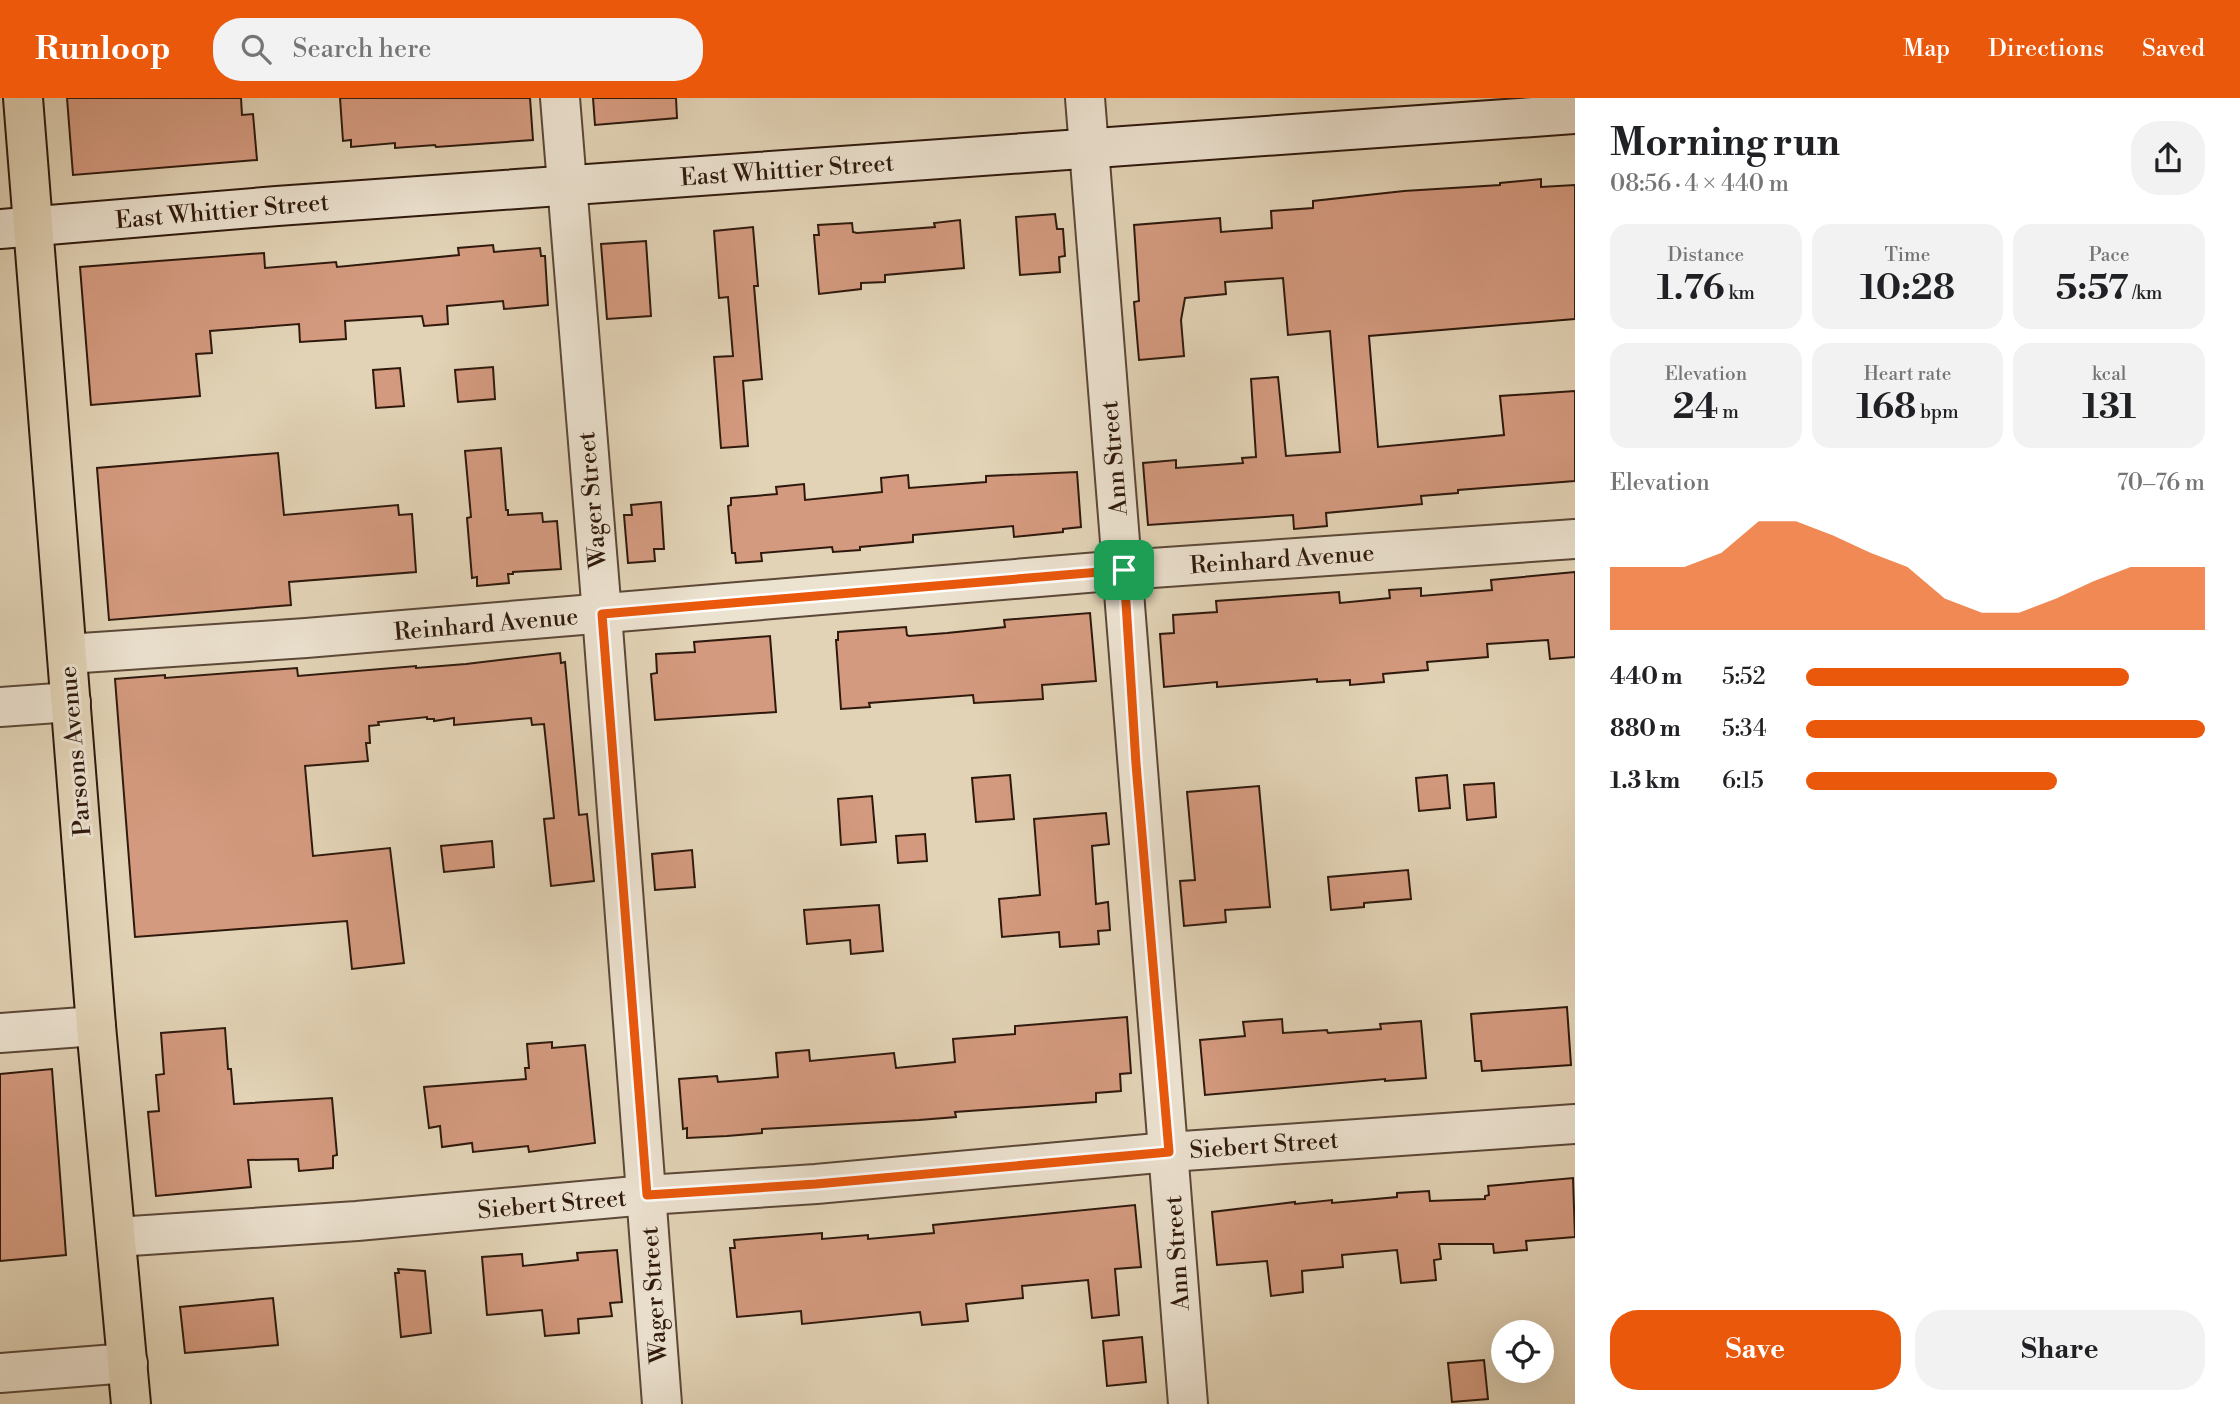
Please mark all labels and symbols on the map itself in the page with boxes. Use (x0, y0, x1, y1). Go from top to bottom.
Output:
street label: East Whittier Street (679, 149, 895, 193)
street label: East Whittier Street (114, 188, 331, 236)
street label: Ann Street (1095, 399, 1135, 518)
street label: Wager Street (572, 430, 614, 571)
street label: Reinhard Avenue (1189, 539, 1375, 581)
pin (1094, 540, 1154, 600)
street label: Reinhard Avenue (393, 602, 580, 648)
street label: Parsons Avenue (54, 665, 98, 837)
street label: Siebert Street (1189, 1126, 1340, 1166)
street label: Siebert Street (476, 1184, 628, 1226)
street label: Ann Street (1159, 1194, 1197, 1312)
street label: Wager Street (635, 1225, 675, 1365)

